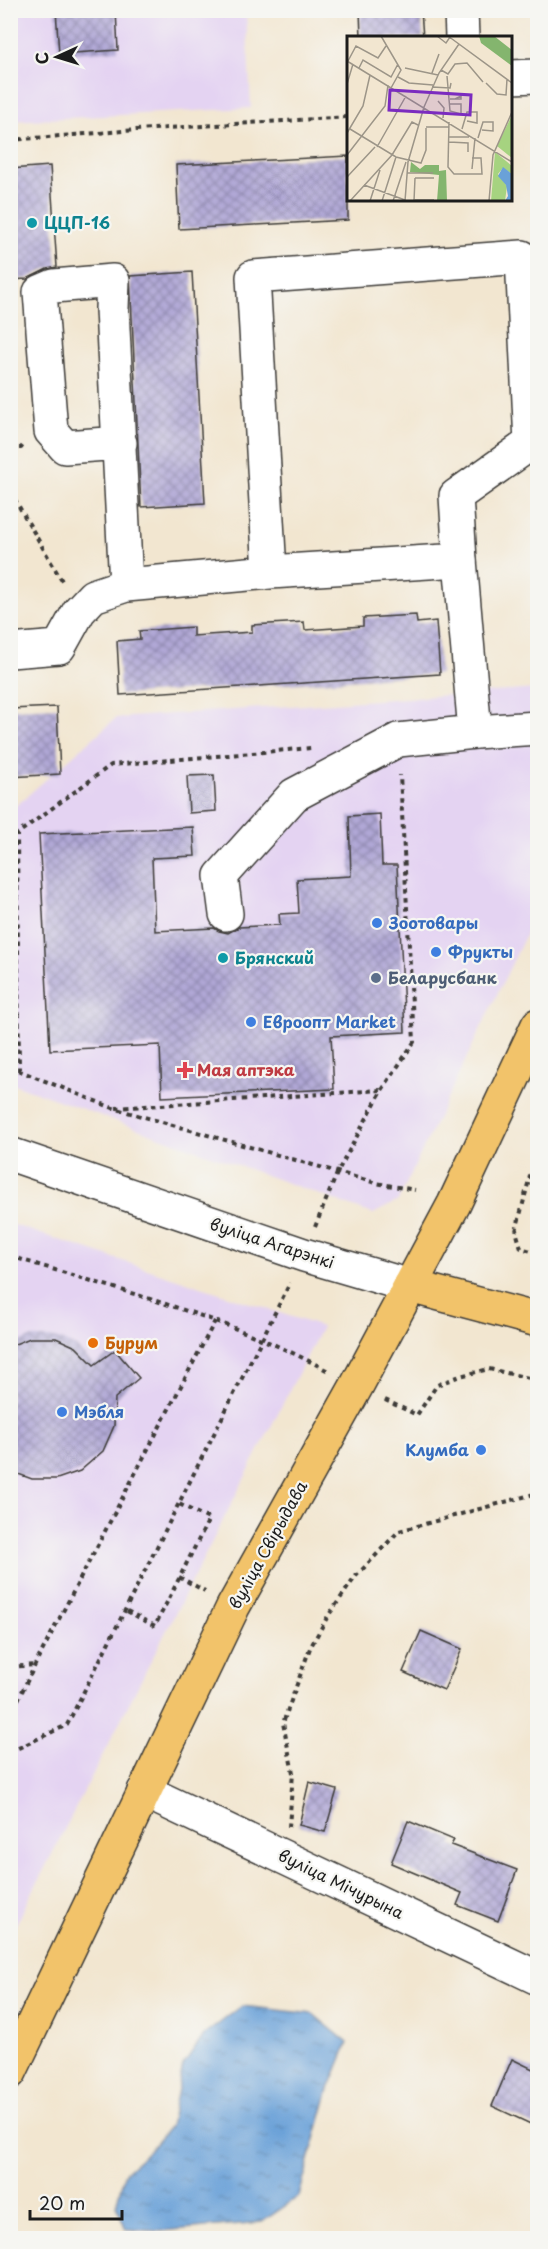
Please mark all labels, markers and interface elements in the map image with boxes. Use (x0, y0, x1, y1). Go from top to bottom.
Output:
north arrow (27, 27, 87, 87)
inset map (347, 36, 512, 201)
text: С (29, 51, 53, 65)
place label: ЦЦП-16 (44, 210, 110, 234)
marker: ЦЦП-16 (25, 216, 39, 230)
place label: Зоотовары (388, 910, 478, 934)
marker: Зоотовары (370, 916, 384, 930)
place label: Фрукты (448, 939, 513, 963)
place label: Брянский (235, 945, 314, 969)
marker: Фрукты (429, 945, 443, 959)
marker: Брянский (216, 951, 230, 965)
place label: Беларусбанк (388, 965, 498, 989)
marker: Беларусбанк (369, 971, 383, 985)
place label: Евроопт Market (263, 1009, 396, 1033)
marker: Евроопт Market (244, 1015, 258, 1029)
place label: Мая аптэка (197, 1057, 295, 1081)
marker: Мая аптэка (178, 1063, 192, 1077)
street label: вуліца Агарэнкі (207, 1211, 338, 1273)
place label: Бурум (105, 1330, 158, 1354)
marker: Бурум (86, 1336, 100, 1350)
place label: Мэбля (74, 1399, 124, 1423)
marker: Мэбля (55, 1405, 69, 1419)
place label: Клумба (405, 1437, 469, 1461)
marker: Клумба (474, 1443, 488, 1457)
street label: вуліца Свірыдава (222, 1476, 312, 1613)
street label: вуліца Мічурына (275, 1842, 408, 1924)
scale bar (30, 2183, 122, 2221)
text: 20 m (39, 2189, 85, 2216)

